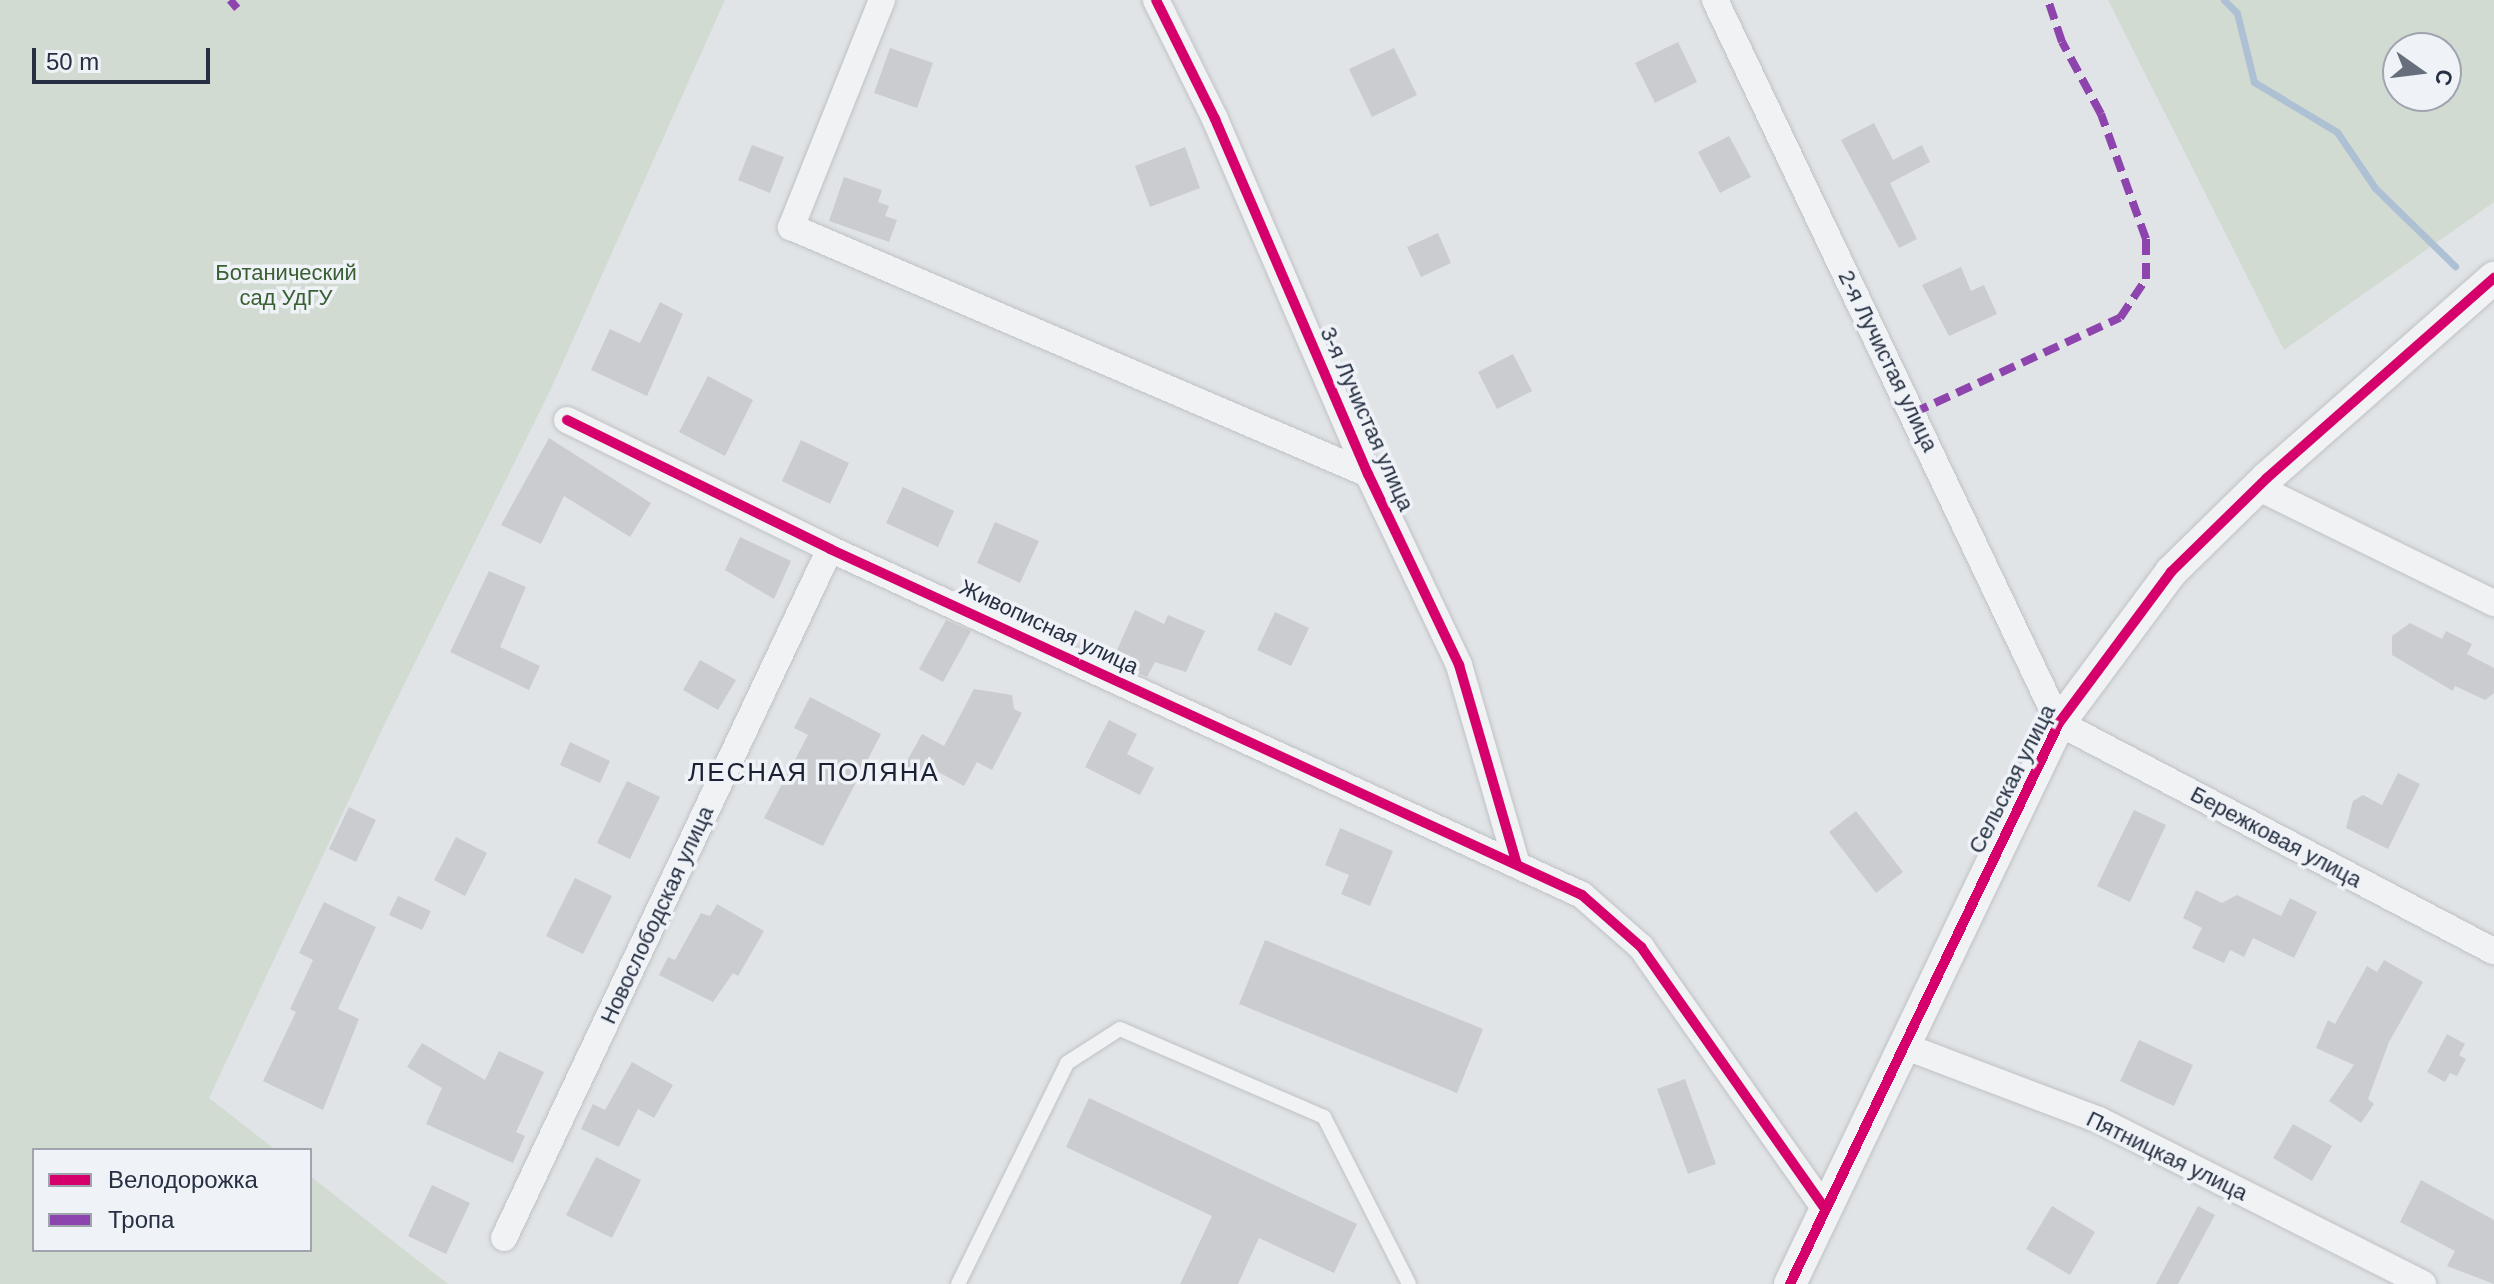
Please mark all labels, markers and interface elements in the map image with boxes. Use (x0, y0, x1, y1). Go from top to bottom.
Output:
scale bar (36, 32, 214, 82)
north arrow (2382, 32, 2462, 112)
text: 50 m (46, 48, 99, 75)
text: С (2430, 67, 2458, 88)
park label: Ботанический сад УдГУ (215, 259, 357, 310)
street label: 2-я Лучистая улица (1833, 266, 1943, 456)
street label: 3-я Лучистая улица (1315, 323, 1419, 515)
street label: Живописная улица (955, 574, 1143, 680)
street label: Сельская улица (1963, 700, 2061, 858)
district label: ЛЕСНАЯ ПОЛЯНА (688, 757, 940, 789)
street label: Бережковая улица (2186, 781, 2366, 893)
street label: Новослободская улица (595, 802, 719, 1028)
street label: Пятницкая улица (2082, 1106, 2252, 1206)
legend (32, 1148, 312, 1252)
text: Велодорожка (108, 1166, 258, 1193)
text: Тропа (108, 1206, 174, 1233)

